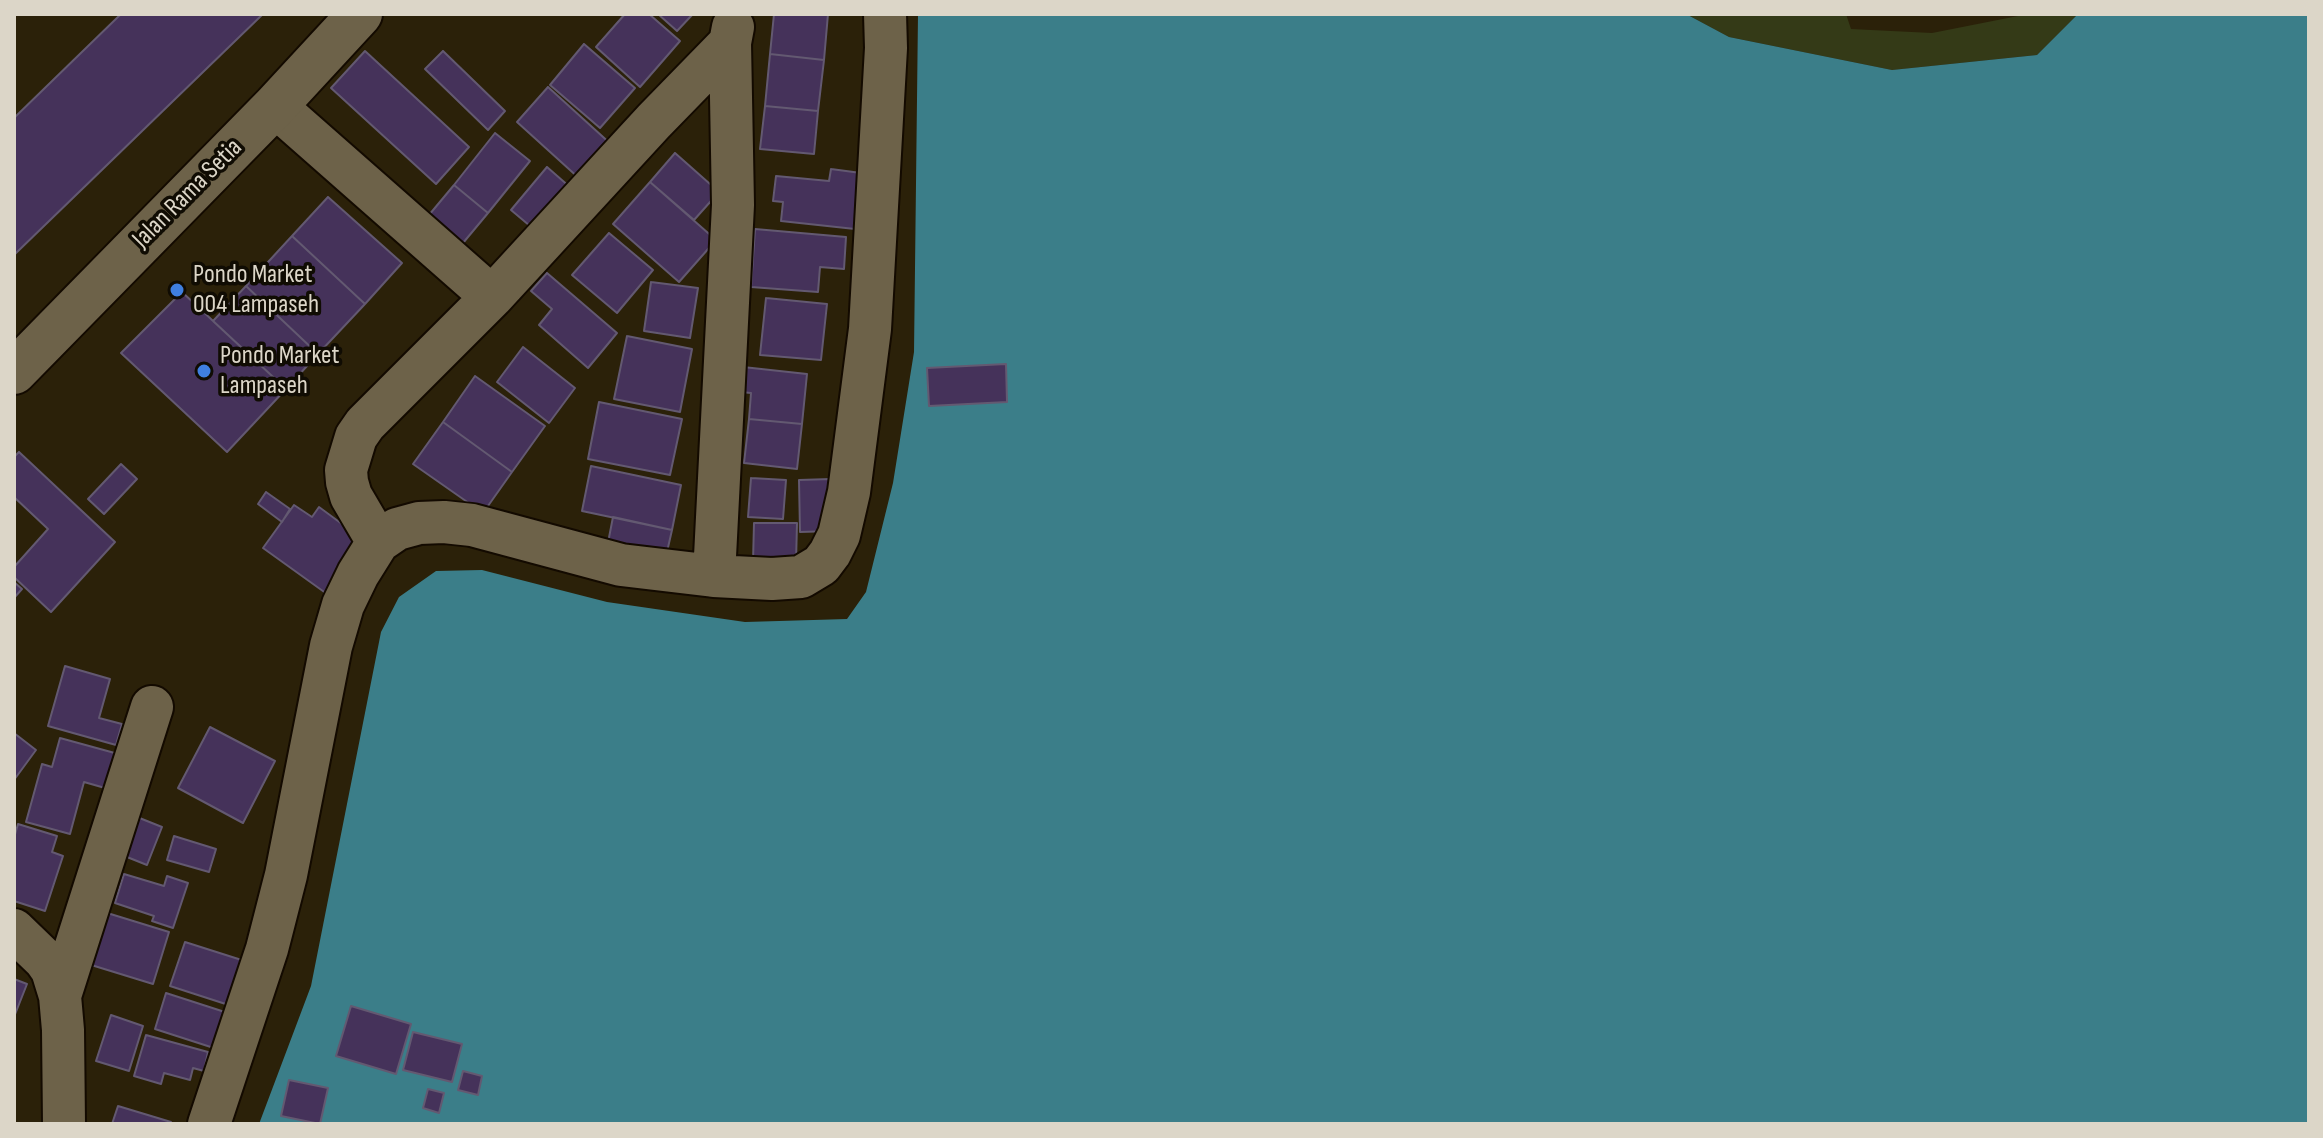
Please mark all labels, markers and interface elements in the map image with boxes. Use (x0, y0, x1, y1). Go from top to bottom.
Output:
street label: Jalan Rama Setia (127, 133, 249, 255)
place label: Pondo Market 004 Lampaseh (193, 259, 319, 320)
marker: Pondo Market 004 Lampaseh (168, 281, 186, 299)
place label: Pondo Market Lampaseh (220, 340, 339, 402)
marker: Pondo Market Lampaseh (195, 362, 213, 380)

